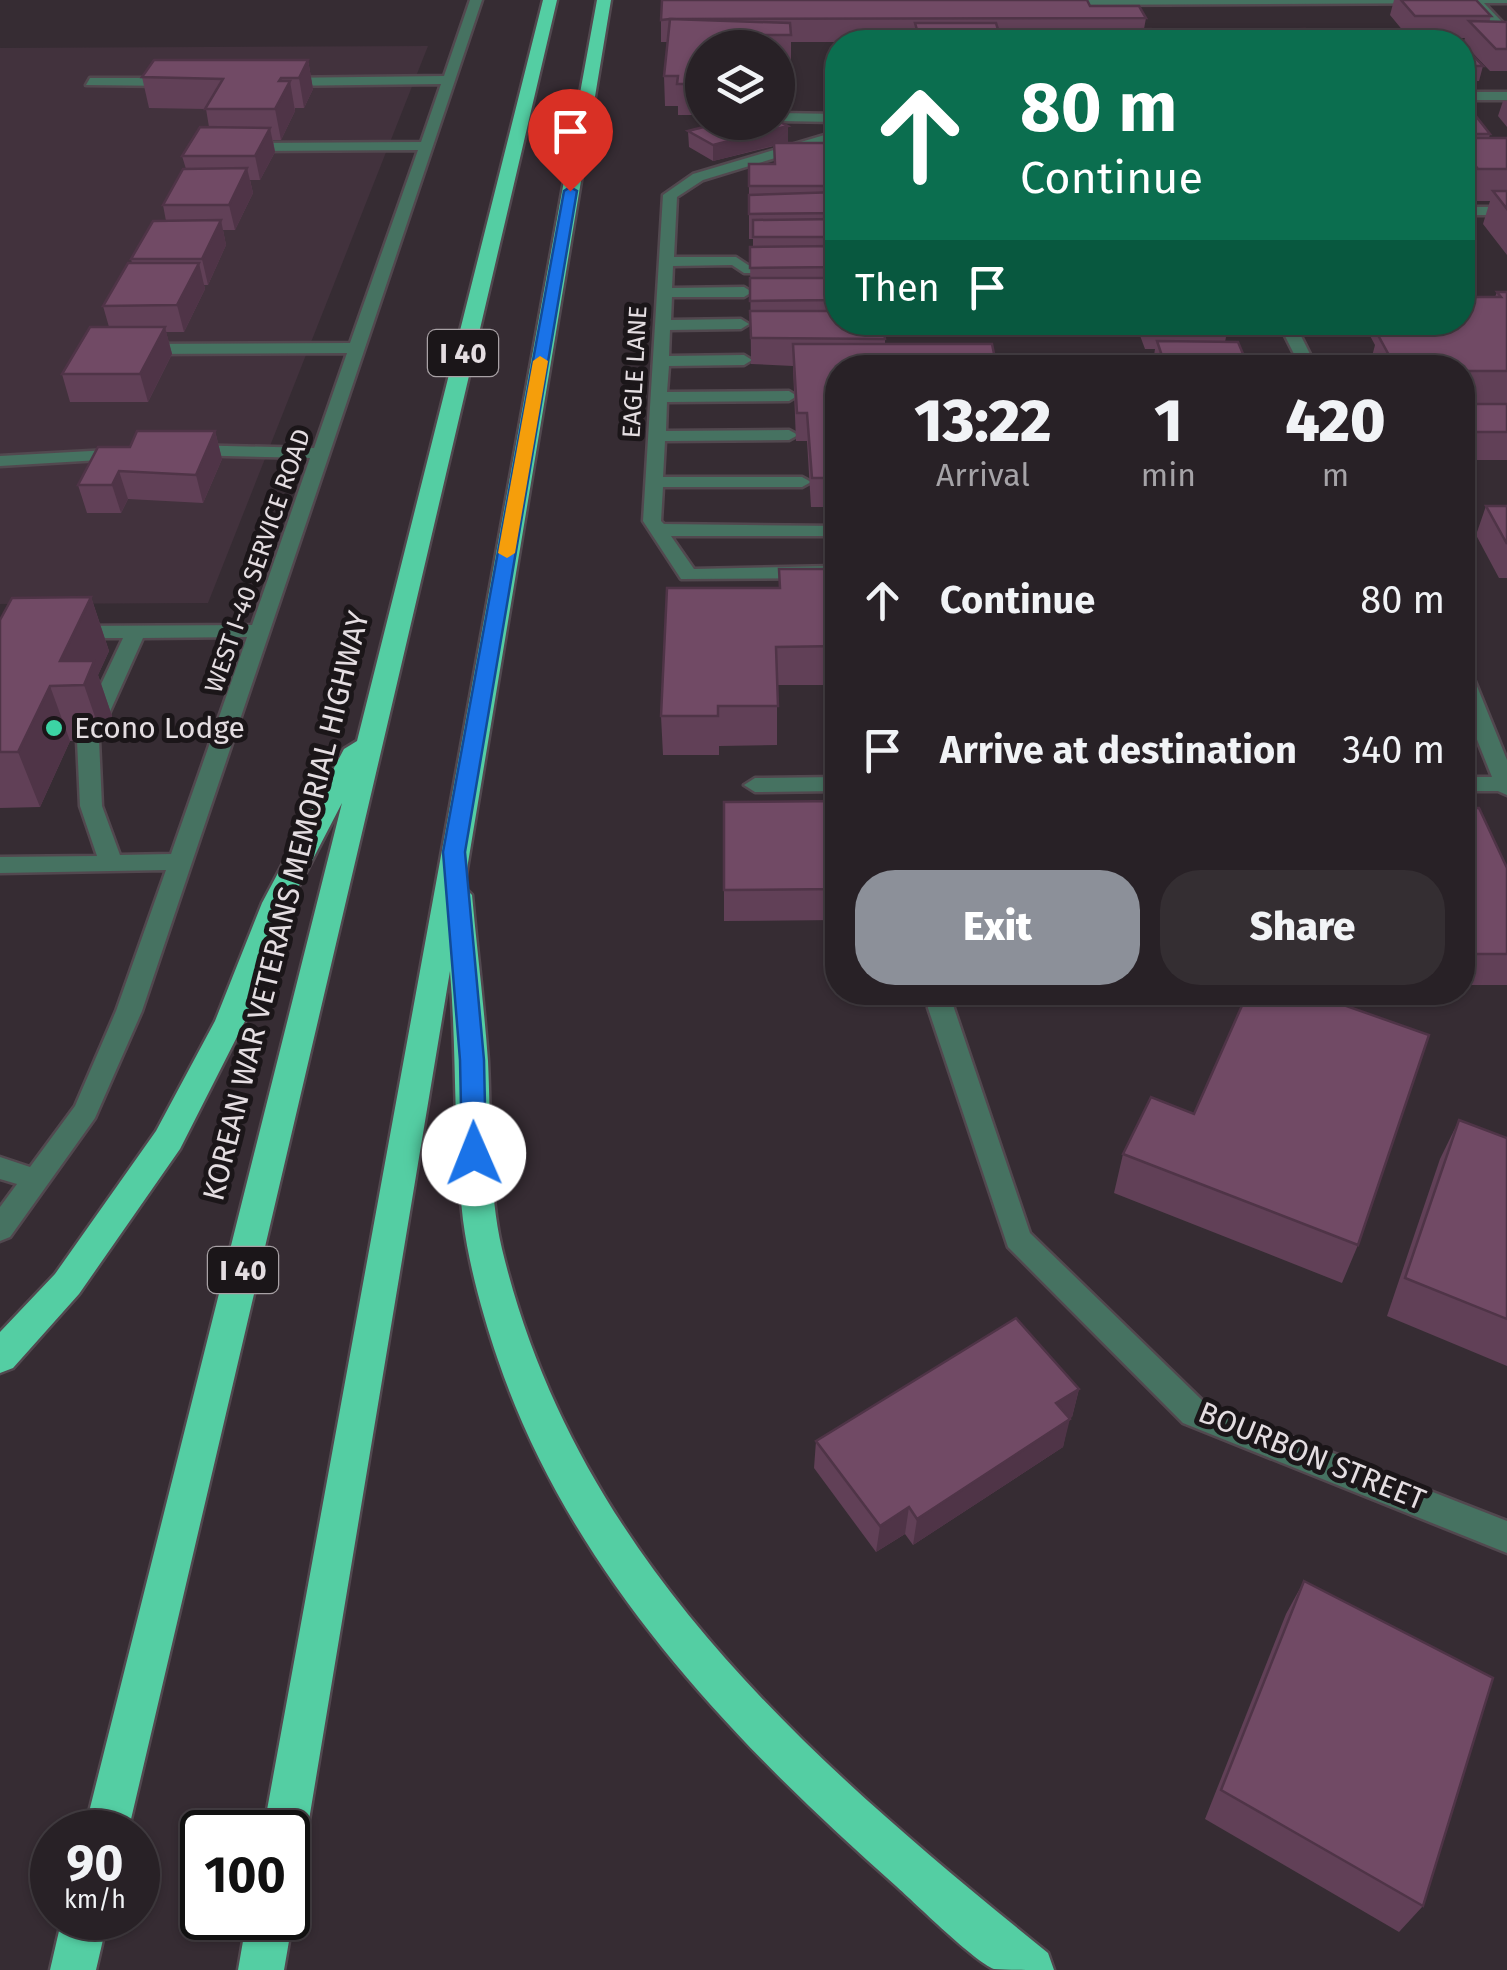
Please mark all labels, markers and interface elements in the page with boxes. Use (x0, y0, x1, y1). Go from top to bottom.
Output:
map controls (685, 30, 795, 140)
button: layers (685, 30, 795, 140)
text: 80 m (1020, 66, 1177, 150)
icon: ahead (855, 70, 985, 200)
pin (528, 89, 613, 192)
icon: arrive (543, 104, 598, 159)
text: Continue (1020, 151, 1203, 205)
icon: arrive (960, 260, 1015, 315)
text: Then (855, 265, 940, 311)
street label: EAGLE LANE (617, 305, 653, 439)
road number: I 40 (428, 330, 498, 376)
text: 13:22 (914, 385, 1051, 457)
text: 1 (1154, 385, 1183, 457)
text: 420 (1285, 385, 1386, 457)
street label: WEST I-40 SERVICE ROAD (199, 425, 317, 697)
text: Arrival (936, 456, 1030, 494)
text: min (1141, 456, 1196, 494)
text: m (1322, 456, 1349, 494)
icon: ahead (855, 573, 910, 628)
text: Continue (940, 577, 1095, 623)
text: 80 m (1360, 577, 1445, 623)
street label: KOREAN WAR VETERANS MEMORIAL HIGHWAY (195, 607, 377, 1204)
place label: Econo Lodge (74, 710, 245, 746)
marker: Econo Lodge (43, 717, 65, 739)
icon: arrive (855, 723, 910, 778)
text: Arrive at destination (940, 727, 1297, 773)
text: 340 m (1342, 727, 1445, 773)
button: Exit (855, 870, 1140, 985)
button: Share (1160, 870, 1445, 985)
position arrow (422, 1102, 526, 1206)
road number: I 40 (208, 1247, 278, 1293)
street label: BOURBON STREET (1193, 1394, 1431, 1518)
speed limit sign: 100 (180, 1810, 310, 1940)
text: 90 (66, 1833, 124, 1893)
text: km/h (64, 1885, 126, 1915)

